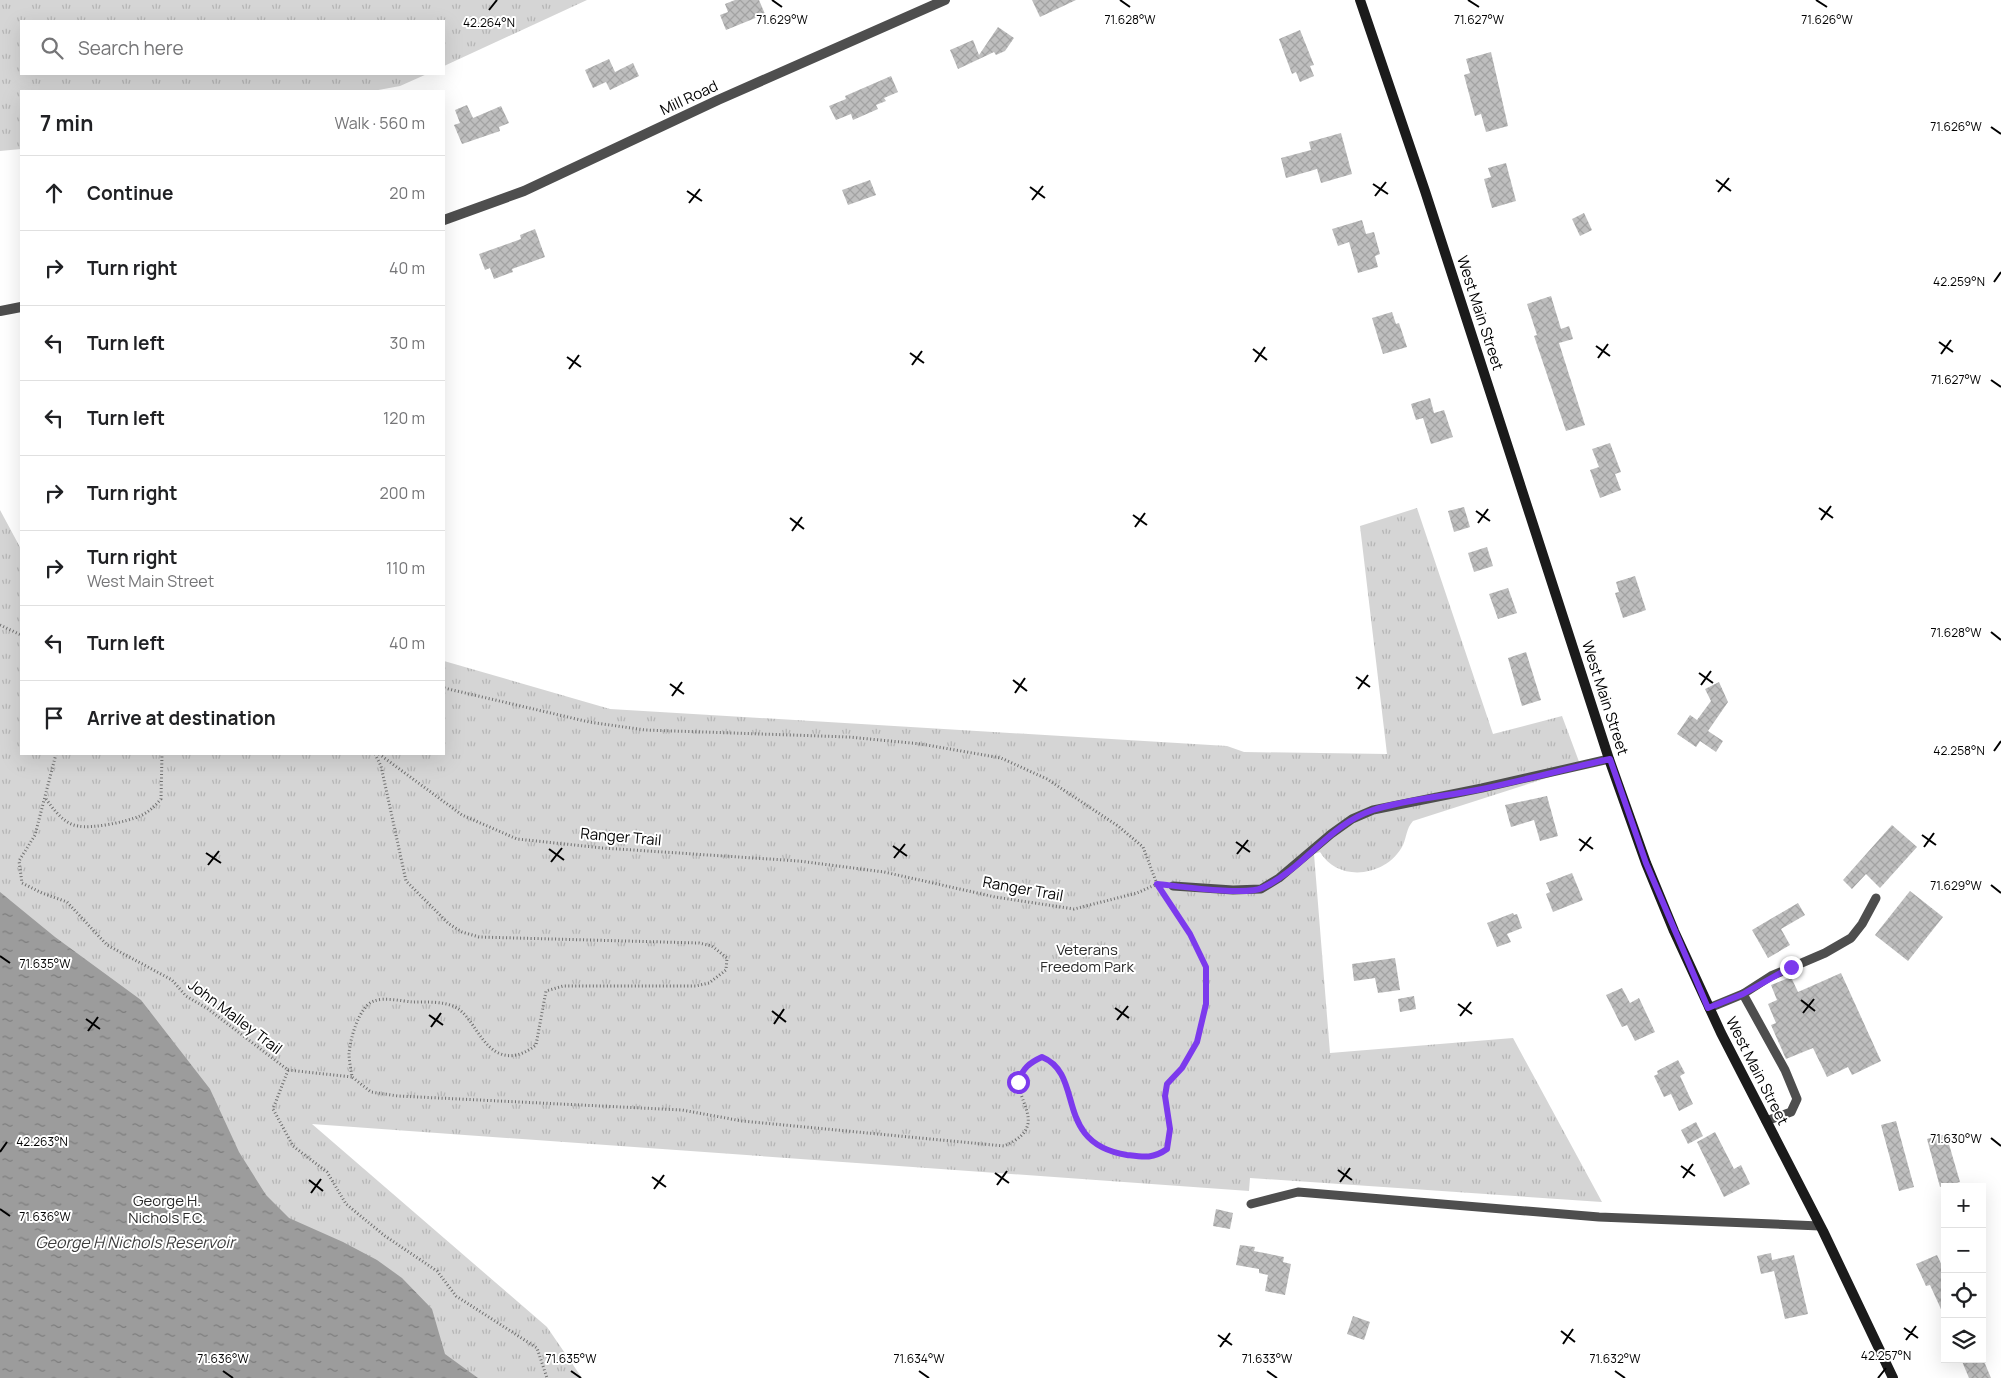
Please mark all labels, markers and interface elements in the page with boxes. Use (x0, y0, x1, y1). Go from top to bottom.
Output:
text: 71.629°W (756, 11, 809, 28)
text: 71.628°W (1104, 11, 1156, 28)
text: 71.627°W (1454, 11, 1505, 28)
text: 71.626°W (1801, 11, 1854, 28)
text: 42.264°N (463, 14, 515, 31)
search box (20, 20, 445, 75)
icon: search (38, 34, 66, 62)
text: Search here (78, 35, 184, 61)
street label: Mill Road (656, 75, 721, 120)
text: 7 min (40, 109, 93, 137)
text: Walk · 560 m (334, 112, 425, 134)
text: 71.626°W (1930, 118, 1983, 135)
icon: ahead (40, 179, 68, 207)
text: Continue (87, 180, 173, 206)
text: 20 m (389, 182, 425, 204)
street label: West Main Street (1452, 253, 1509, 373)
icon: right (40, 254, 68, 282)
text: Turn right (87, 255, 177, 281)
text: 40 m (389, 257, 425, 279)
text: 42.259°N (1933, 273, 1985, 290)
icon: left (40, 329, 68, 357)
text: Turn left (87, 330, 165, 356)
text: 30 m (390, 332, 425, 354)
text: 71.627°W (1931, 371, 1982, 388)
icon: left (40, 404, 68, 432)
text: Turn left (87, 405, 165, 431)
text: 120 m (383, 407, 425, 429)
icon: right (40, 479, 68, 507)
text: Turn right (87, 480, 177, 506)
text: 200 m (380, 482, 425, 504)
text: Turn right (87, 544, 177, 570)
icon: right (40, 554, 68, 582)
text: 110 m (386, 557, 425, 579)
text: West Main Street (87, 570, 214, 592)
text: 71.628°W (1930, 624, 1982, 641)
icon: left (40, 629, 68, 657)
text: Turn left (87, 630, 165, 656)
text: 40 m (389, 632, 425, 654)
street label: West Main Street (1577, 638, 1634, 758)
icon: arrive (40, 704, 68, 732)
text: Arrive at destination (87, 705, 276, 731)
text: 42.258°N (1933, 742, 1985, 759)
street label: Ranger Trail (580, 822, 663, 851)
street label: Ranger Trail (981, 871, 1065, 906)
text: 71.629°W (1930, 877, 1983, 894)
park label: Veterans Freedom Park (1040, 939, 1134, 977)
text: 71.635°W (20, 955, 71, 972)
route end (1780, 956, 1803, 979)
street label: John Malley Trail (184, 974, 287, 1059)
street label: West Main Street (1721, 1013, 1794, 1129)
route start (1007, 1071, 1030, 1094)
text: 71.630°W (1930, 1130, 1982, 1147)
text: 42.263°N (16, 1133, 68, 1150)
map controls (1941, 1183, 1986, 1363)
button: + (1941, 1183, 1986, 1228)
park label: George H. Nichols F.C. (128, 1190, 206, 1228)
text: 71.636°W (19, 1208, 71, 1225)
button: − (1941, 1228, 1986, 1273)
water label: George H Nichols Reservoir (35, 1231, 237, 1253)
button: locate (1941, 1273, 1986, 1318)
button: layers (1941, 1318, 1986, 1363)
text: 42.257°N (1861, 1347, 1911, 1364)
text: 71.636°W (197, 1350, 249, 1367)
text: 71.635°W (546, 1350, 597, 1367)
text: 71.634°W (893, 1350, 945, 1367)
text: 71.633°W (1242, 1350, 1293, 1367)
text: 71.632°W (1590, 1350, 1641, 1367)

